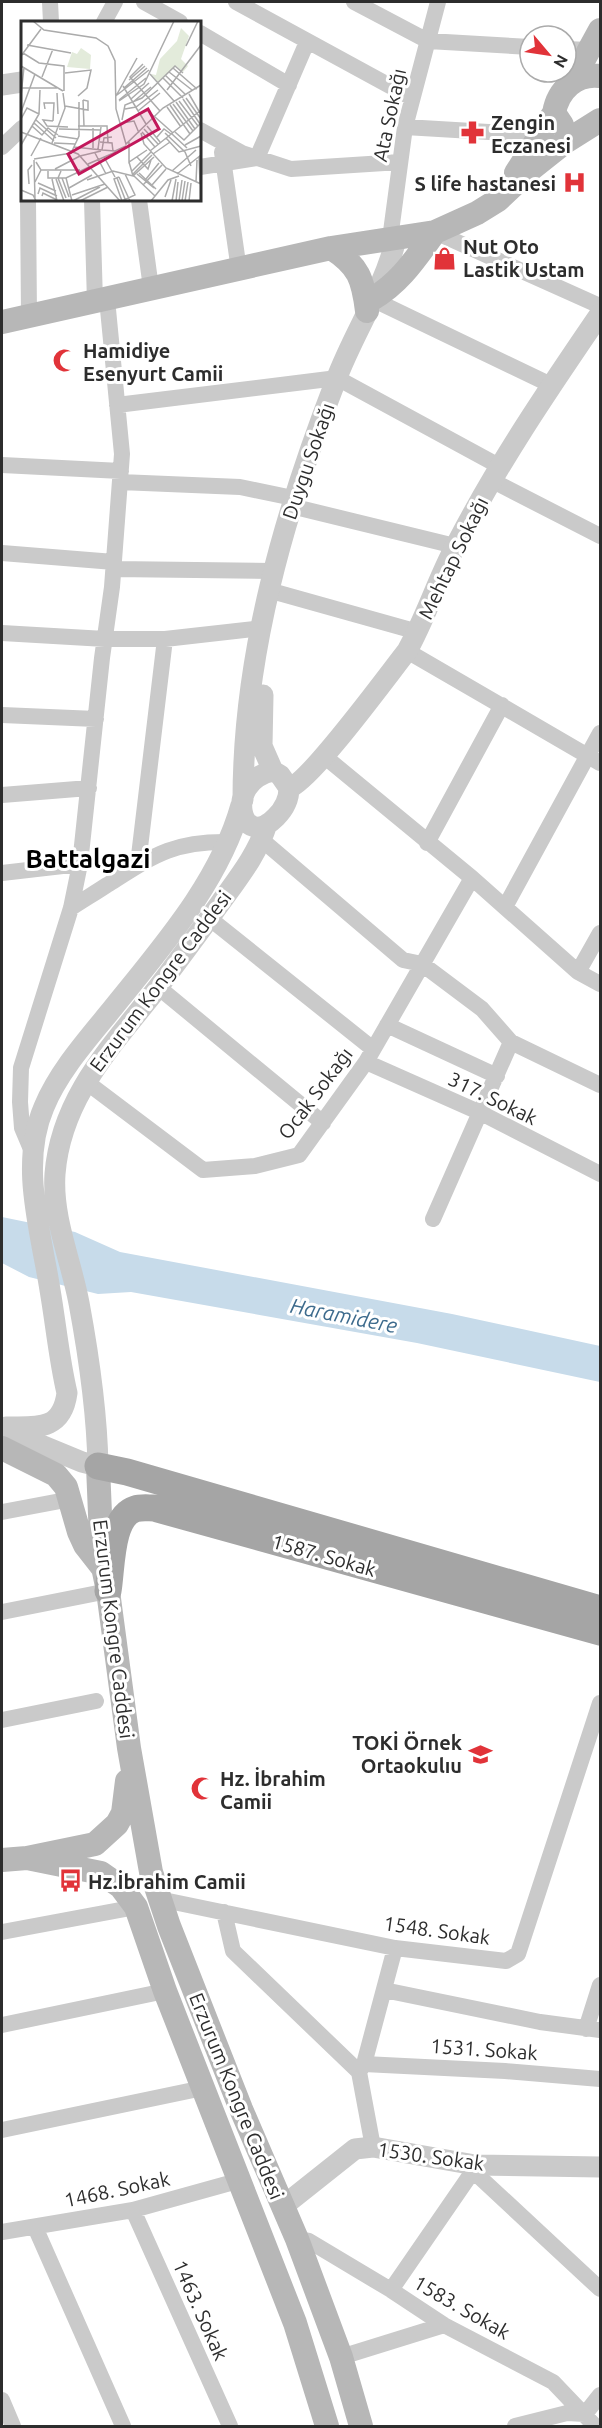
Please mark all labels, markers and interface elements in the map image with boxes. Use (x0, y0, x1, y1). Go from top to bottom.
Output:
inset map (21, 21, 201, 201)
north arrow (518, 24, 578, 84)
text: N (550, 52, 572, 71)
street label: Ata Sokağı (368, 66, 410, 164)
place label: Zengin Eczanesi (491, 111, 571, 157)
pharmacy icon: Zengin Eczanesi (460, 120, 486, 146)
hospital icon: S life hastanesi (561, 170, 587, 196)
place label: S life hastanesi (415, 172, 556, 195)
place label: Nut Oto Lastik Ustam (463, 235, 585, 281)
shop icon: Nut Oto Lastik Ustam (432, 245, 458, 271)
place label: Hamidiye Esenyurt Camii (83, 339, 223, 385)
mosque icon: Hamidiye Esenyurt Camii (52, 348, 78, 374)
street label: Duygu Sokağı (277, 400, 339, 522)
street label: Mehtap Sokağı (413, 493, 493, 623)
district label: Battalgazi (26, 844, 150, 873)
street label: Erzurum Kongre Caddesi (84, 886, 236, 1076)
street label: Ocak Sokağı (273, 1043, 357, 1143)
street label: 317. Sokak (445, 1067, 541, 1129)
water label: Haramidere (289, 1293, 400, 1337)
street label: Erzurum Kongre Caddesi (89, 1518, 139, 1740)
street label: 1587. Sokak (269, 1529, 379, 1581)
place label: TOKİ Örnek Ortaokulıu (352, 1731, 462, 1777)
school or university icon: TOKİ Örnek Ortaokulıu (467, 1741, 493, 1767)
place label: Hz. İbrahim Camii (220, 1767, 326, 1813)
mosque icon: Hz. İbrahim Camii (189, 1776, 215, 1802)
bus stop icon: Hz.İbrahim Camii (57, 1868, 83, 1894)
place label: Hz.İbrahim Camii (88, 1870, 246, 1893)
street label: 1548. Sokak (382, 1911, 492, 1949)
street label: Erzurum Kongre Caddesi (185, 1989, 289, 2203)
street label: 1531. Sokak (430, 2034, 538, 2064)
street label: 1530. Sokak (376, 2137, 486, 2175)
street label: 1468. Sokak (62, 2167, 172, 2211)
street label: 1463. Sokak (169, 2256, 233, 2364)
street label: 1583. Sokak (410, 2270, 514, 2344)

